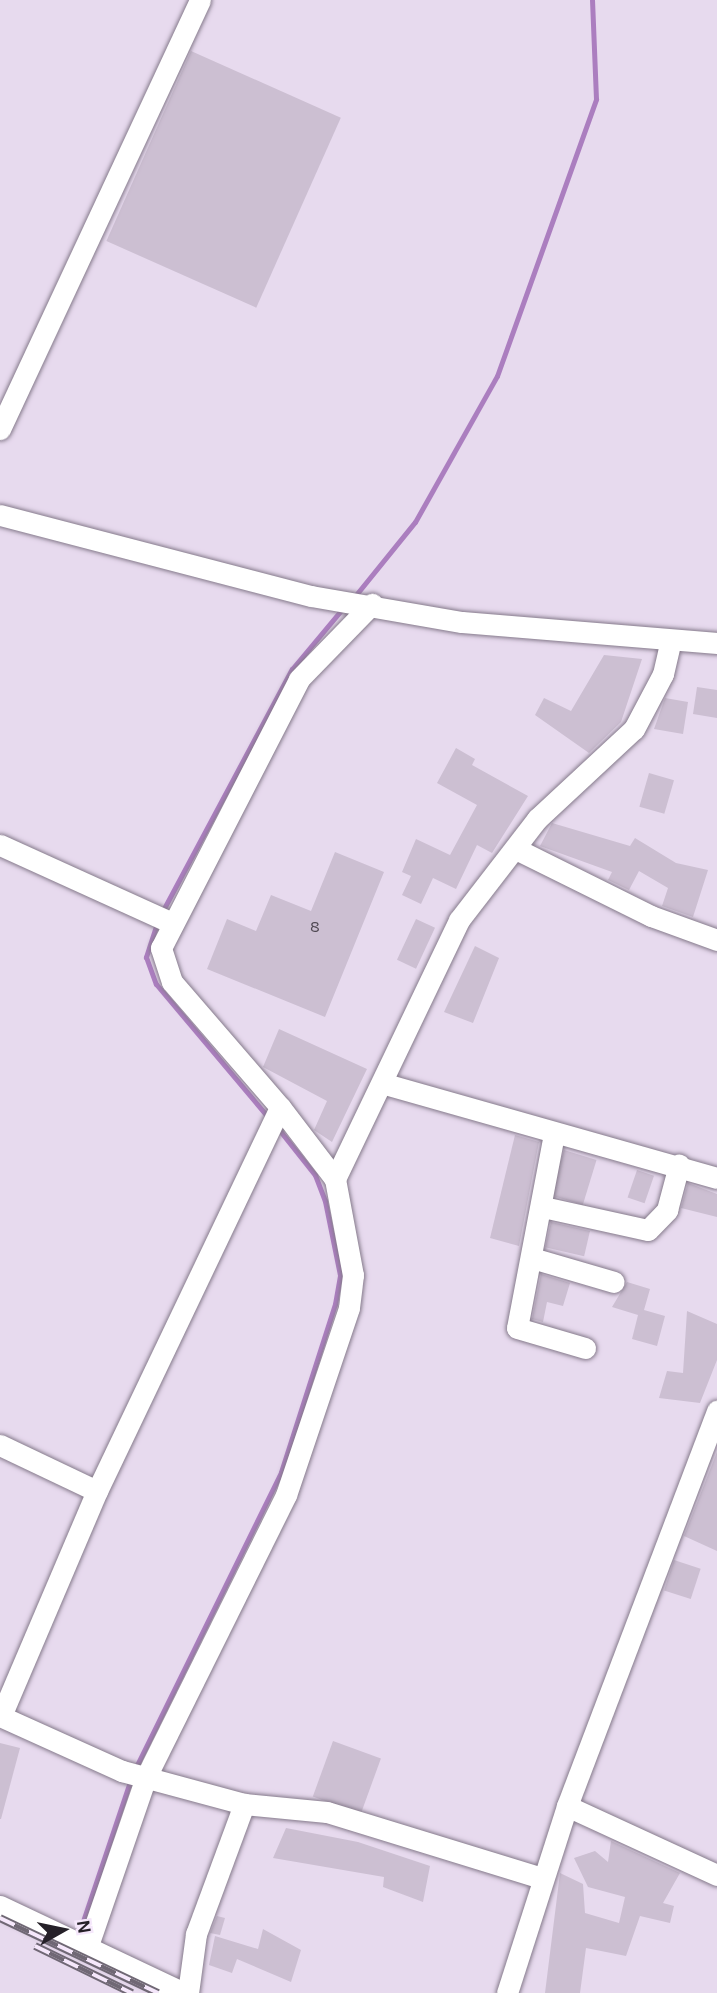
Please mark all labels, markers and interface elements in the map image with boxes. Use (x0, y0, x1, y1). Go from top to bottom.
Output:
house number: 8 (310, 917, 320, 937)
north arrow (28, 1895, 98, 1965)
text: N (72, 1918, 96, 1935)

